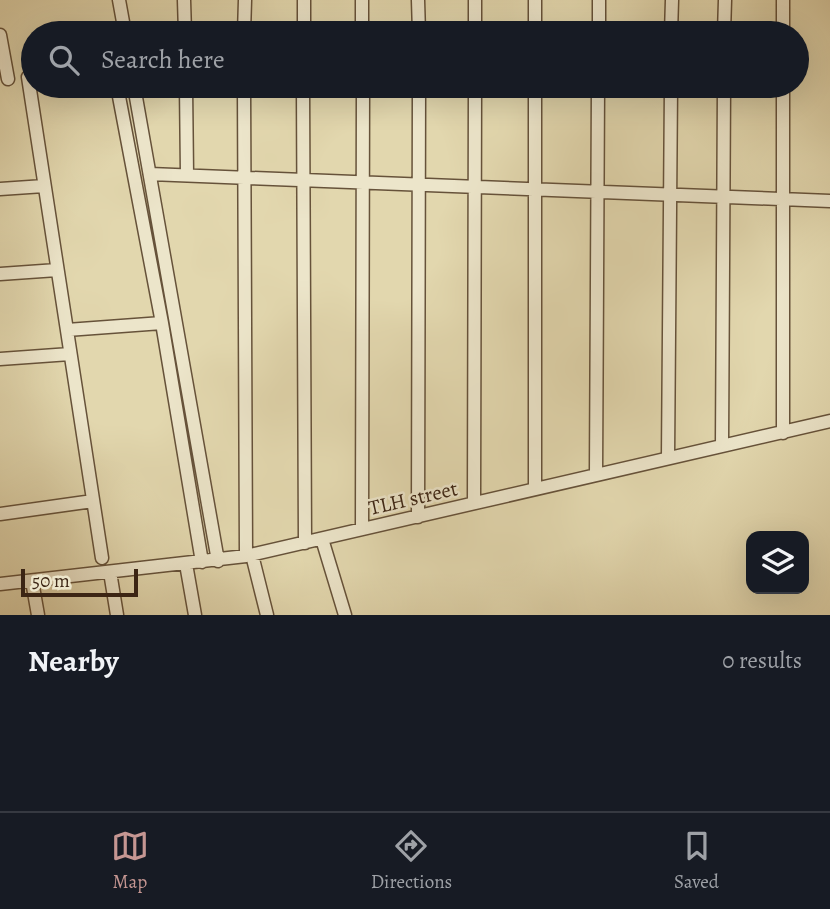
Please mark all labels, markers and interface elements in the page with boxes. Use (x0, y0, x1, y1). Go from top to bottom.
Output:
search box (21, 21, 809, 98)
icon: search (45, 41, 83, 79)
text: Search here (101, 42, 225, 77)
street label: TLH street (366, 474, 460, 522)
map controls (746, 531, 809, 594)
button: layers (746, 531, 809, 594)
scale bar (21, 566, 138, 598)
text: 50 m (32, 568, 70, 594)
text: Nearby (28, 641, 119, 681)
text: 0 results (722, 645, 802, 676)
tab: Map (111, 827, 149, 895)
tab: Directions (371, 827, 452, 895)
tab: Saved (674, 827, 719, 895)

